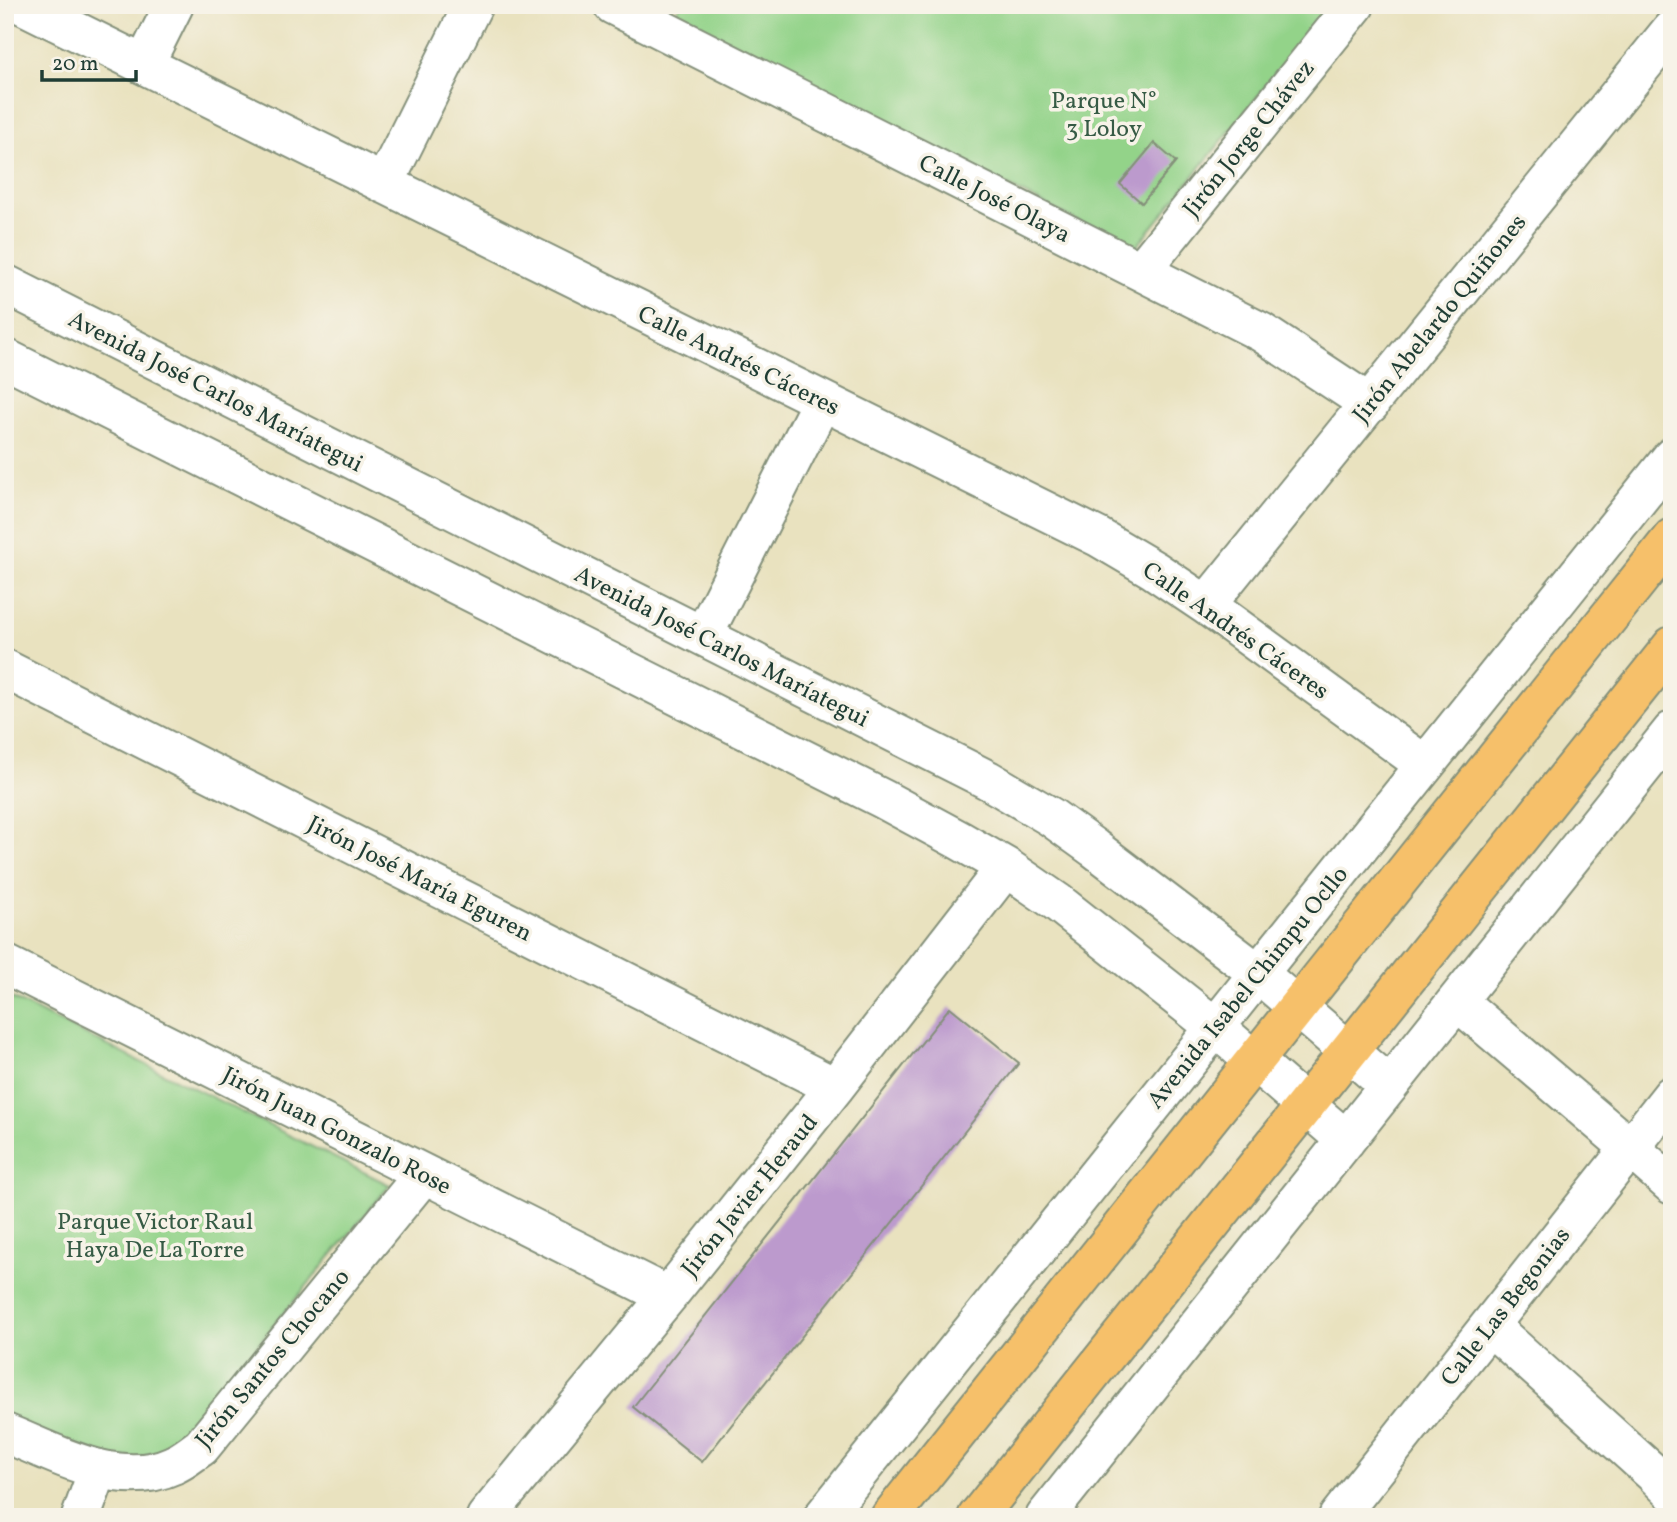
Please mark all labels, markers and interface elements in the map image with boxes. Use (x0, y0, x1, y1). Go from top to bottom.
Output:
scale bar (42, 38, 136, 82)
text: 20 m (52, 50, 98, 79)
street label: Jirón Jorge Chávez (1176, 53, 1324, 225)
park label: Parque N° 3 Loloy (1051, 85, 1157, 147)
street label: Calle José Olaya (912, 147, 1076, 253)
street label: Jirón Abelardo Quiñones (1345, 207, 1536, 431)
street label: Calle Andrés Cáceres (631, 298, 845, 425)
street label: Avenida José Carlos Maríategui (62, 303, 368, 482)
street label: Calle Andrés Cáceres (1135, 554, 1335, 709)
street label: Avenida José Carlos Maríategui (568, 558, 874, 737)
street label: Jirón José María Eguren (301, 808, 538, 951)
street label: Avenida Isabel Chimpu Ocllo (1140, 860, 1357, 1117)
street label: Jirón Juan Gonzalo Rose (216, 1059, 457, 1204)
street label: Jirón Javier Heraud (674, 1108, 827, 1285)
park label: Parque Victor Raul Haya De La Torre (57, 1206, 253, 1268)
street label: Calle Las Begonias (1434, 1220, 1580, 1394)
street label: Jirón Santos Chocano (188, 1262, 359, 1456)

